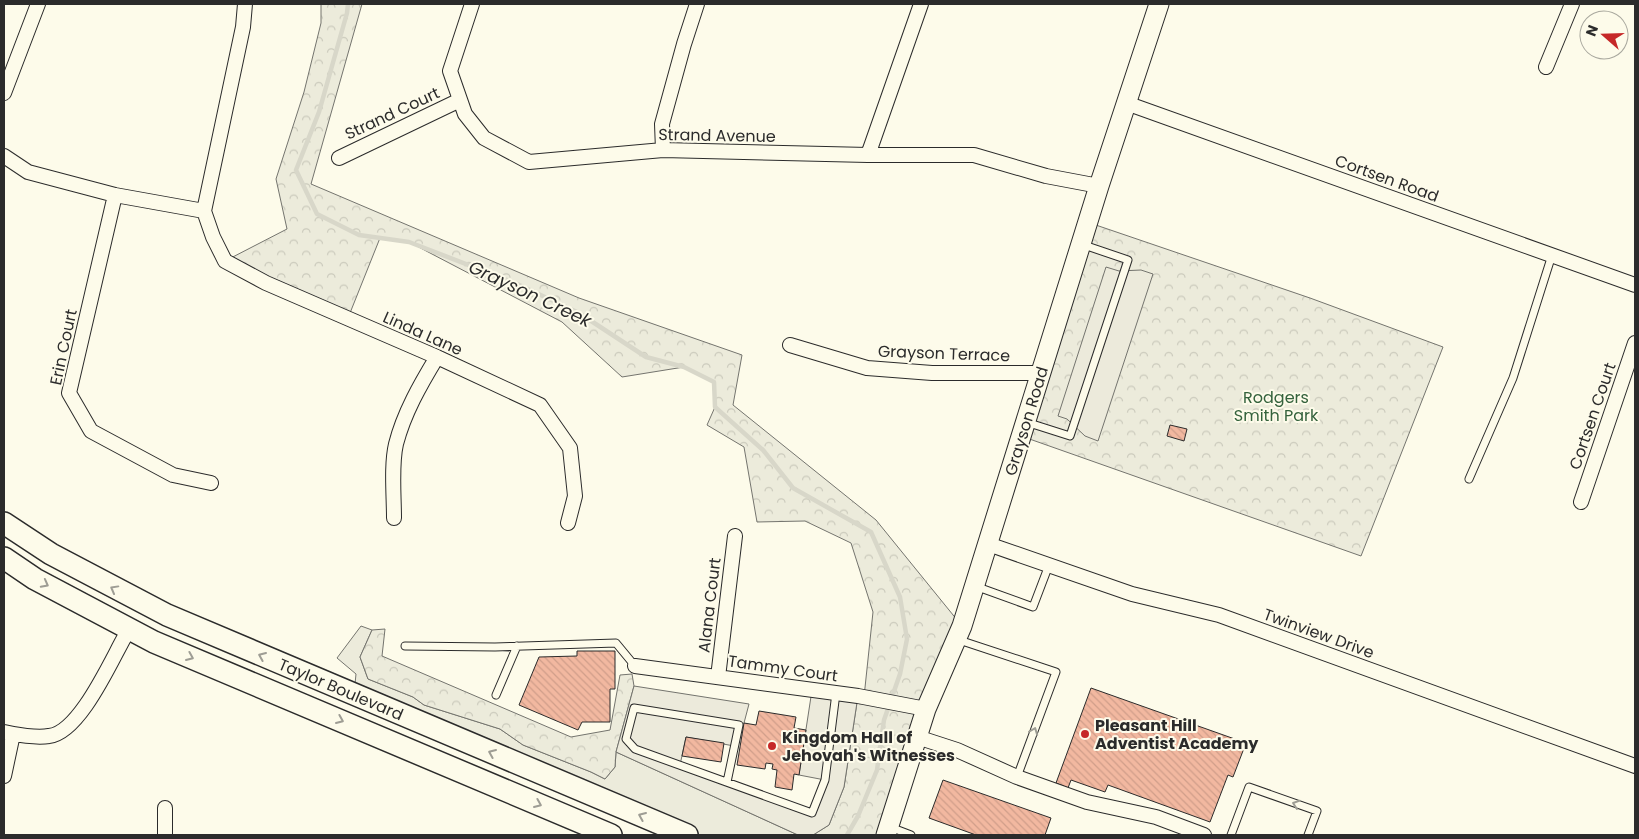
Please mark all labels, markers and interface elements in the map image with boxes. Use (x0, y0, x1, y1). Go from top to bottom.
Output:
north arrow (1579, 10, 1629, 60)
text: N (1581, 22, 1603, 39)
street label: Strand Court (341, 81, 443, 145)
street label: Strand Avenue (658, 123, 776, 148)
street label: Cortsen Road (1332, 149, 1442, 208)
water label: Grayson Creek (465, 254, 596, 333)
street label: Linda Lane (379, 306, 466, 361)
street label: Erin Court (44, 307, 83, 387)
street label: Grayson Terrace (877, 340, 1011, 367)
street label: Cortsen Court (1563, 359, 1622, 473)
street label: Grayson Road (999, 364, 1054, 479)
park label: Rodgers Smith Park (1234, 386, 1319, 427)
street label: Alana Court (692, 556, 727, 654)
one-way arrow (40, 578, 49, 588)
one-way arrow (111, 585, 120, 595)
street label: Twinview Drive (1260, 603, 1377, 664)
street label: Tammy Court (727, 649, 839, 688)
one-way arrow (185, 651, 194, 662)
one-way arrow (258, 651, 267, 662)
street label: Taylor Boulevard (275, 653, 407, 726)
one-way arrow (335, 714, 344, 725)
place label: Pleasant Hill Adventist Academy (1095, 714, 1259, 755)
place label: Kingdom Hall of Jehovah's Witnesses (782, 726, 955, 767)
one-way arrow (1028, 727, 1038, 736)
marker: Pleasant Hill Adventist Academy (1079, 728, 1091, 740)
marker: Kingdom Hall of Jehovah's Witnesses (766, 740, 778, 752)
one-way arrow (489, 749, 497, 759)
one-way arrow (533, 798, 542, 809)
one-way arrow (1292, 800, 1300, 810)
one-way arrow (638, 812, 647, 823)

